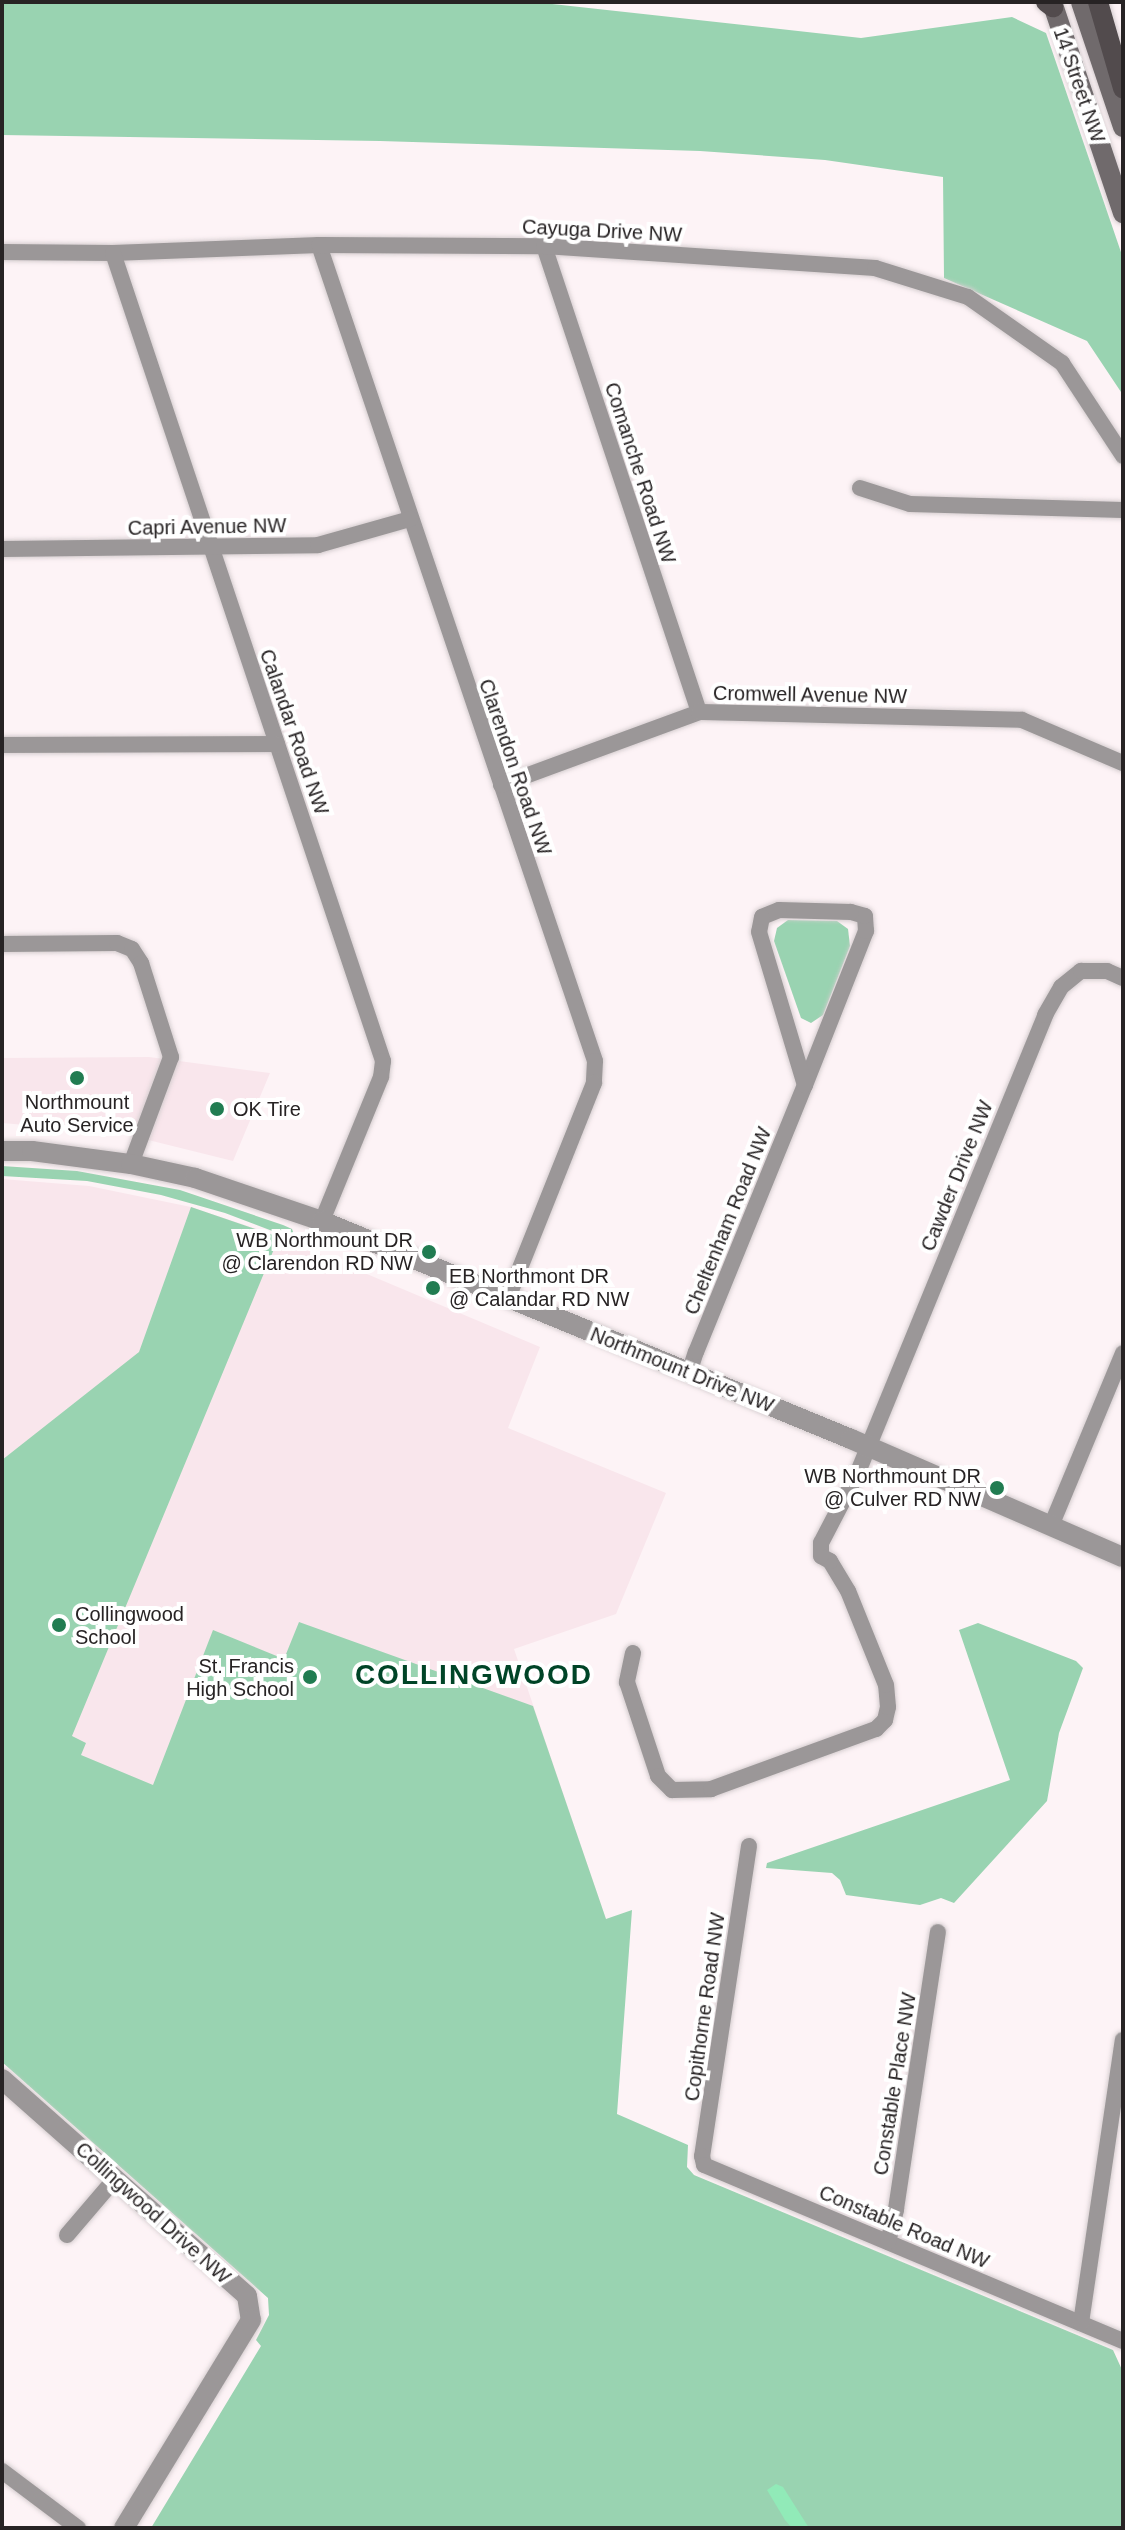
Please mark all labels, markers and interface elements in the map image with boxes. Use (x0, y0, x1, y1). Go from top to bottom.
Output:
street label: 14 Street NW (1048, 24, 1110, 146)
street label: Cayuga Drive NW (521, 215, 683, 247)
street label: Comanche Road NW (599, 379, 681, 567)
street label: Capri Avenue NW (127, 514, 287, 540)
street label: Calandar Road NW (254, 646, 334, 818)
street label: Clarendon Road NW (474, 676, 556, 858)
street label: Cromwell Avenue NW (712, 681, 908, 709)
marker: Northmount Auto Service (68, 1069, 86, 1087)
place label: Northmount Auto Service (20, 1090, 134, 1137)
place label: OK Tire (233, 1097, 301, 1121)
street label: Cawder Drive NW (916, 1097, 998, 1255)
marker: OK Tire (208, 1100, 226, 1118)
street label: Cheltenham Road NW (679, 1124, 777, 1318)
place label: WB Northmount DR @ Clarendon RD NW (222, 1228, 413, 1275)
marker: WB Northmount DR @ Clarendon RD NW (420, 1243, 438, 1261)
place label: EB Northmont DR @ Calandar RD NW (449, 1264, 629, 1311)
marker: EB Northmont DR @ Calandar RD NW (424, 1279, 442, 1297)
street label: Northmount Drive NW (587, 1322, 777, 1418)
place label: WB Northmount DR @ Culver RD NW (804, 1464, 981, 1511)
marker: WB Northmount DR @ Culver RD NW (988, 1479, 1006, 1497)
place label: Collingwood School (75, 1602, 184, 1649)
marker: Collingwood School (50, 1616, 68, 1634)
place label: St. Francis High School (186, 1654, 294, 1701)
district label: COLLINGWOOD (355, 1658, 593, 1692)
marker: St. Francis High School (301, 1668, 319, 1686)
street label: Copithorne Road NW (680, 1911, 730, 2103)
street label: Constable Place NW (869, 1991, 921, 2177)
street label: Collingwood Drive NW (71, 2137, 235, 2289)
street label: Constable Road NW (815, 2180, 993, 2274)

